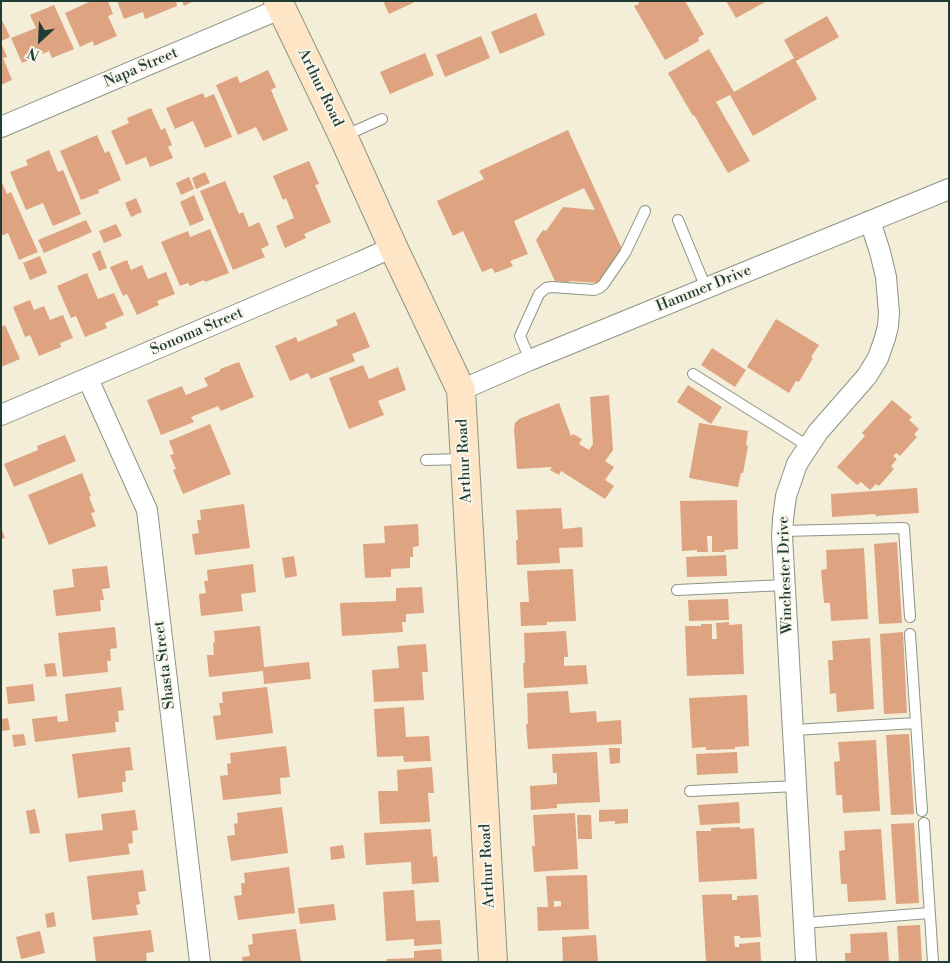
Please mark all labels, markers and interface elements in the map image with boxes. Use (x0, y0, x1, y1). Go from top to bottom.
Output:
north arrow (15, 15, 65, 65)
text: N (25, 43, 42, 64)
street label: Napa Street (101, 44, 181, 92)
street label: Arthur Road (293, 46, 347, 130)
street label: Hammer Drive (654, 262, 754, 316)
street label: Sonoma Street (148, 304, 246, 360)
street label: Arthur Road (454, 418, 476, 504)
street label: Winchester Drive (775, 516, 797, 634)
street label: Shasta Street (151, 620, 179, 710)
street label: Arthur Road (477, 823, 499, 909)

